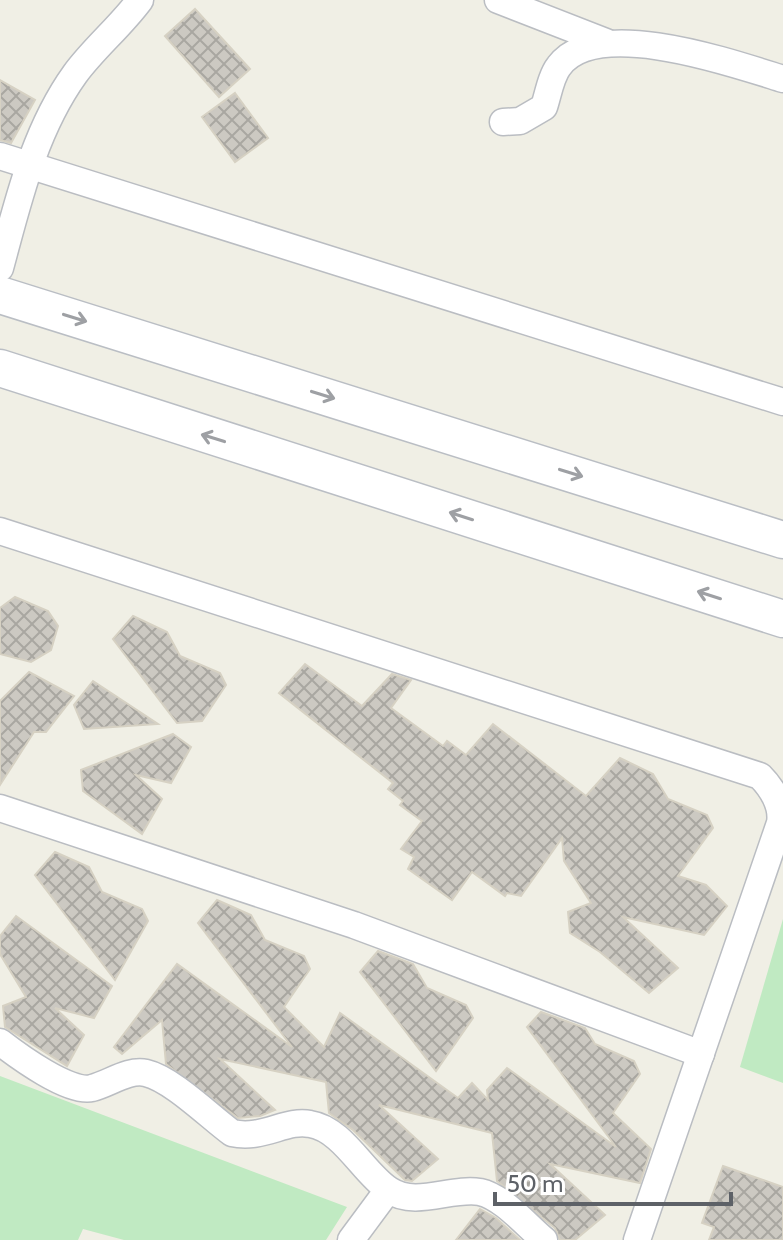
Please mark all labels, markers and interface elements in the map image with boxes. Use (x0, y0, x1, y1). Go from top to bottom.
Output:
one-way arrow (61, 311, 87, 326)
one-way arrow (310, 389, 335, 403)
one-way arrow (201, 430, 226, 444)
one-way arrow (558, 466, 583, 481)
one-way arrow (449, 508, 474, 522)
one-way arrow (696, 587, 722, 602)
scale bar (495, 1156, 731, 1206)
text: 50 m (507, 1169, 563, 1198)

